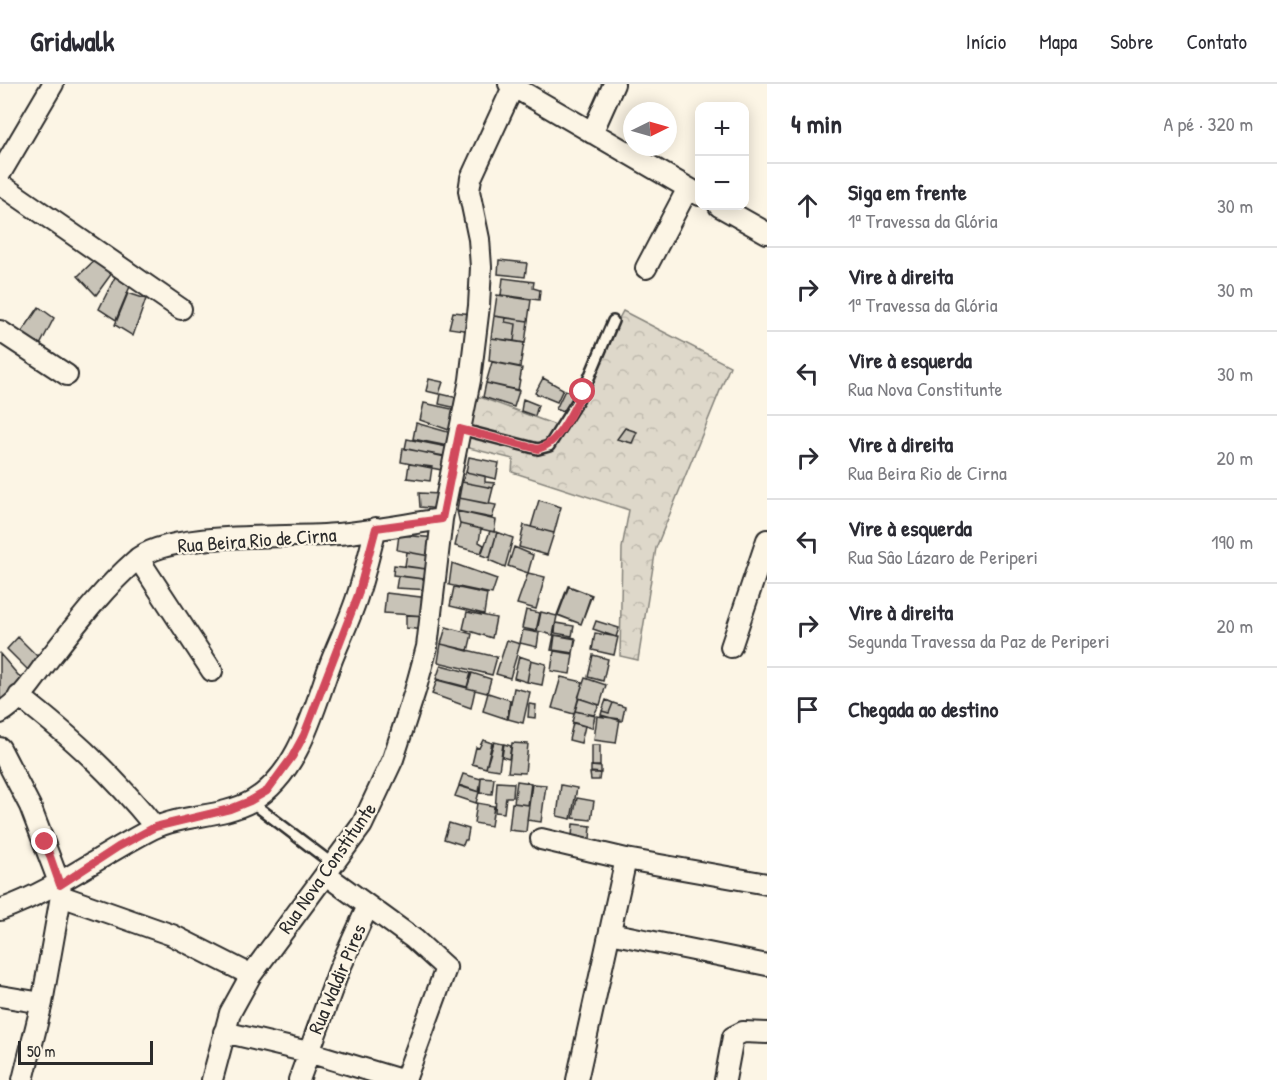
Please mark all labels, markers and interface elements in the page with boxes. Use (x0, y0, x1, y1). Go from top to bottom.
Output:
text: Gridwalk (30, 22, 114, 60)
text: Início (966, 27, 1006, 56)
text: Mapa (1039, 27, 1077, 56)
text: Sobre (1110, 27, 1153, 56)
text: Contato (1186, 27, 1247, 56)
north arrow (623, 102, 677, 156)
map controls (695, 102, 749, 210)
button: + (695, 102, 749, 156)
text: 4 min (791, 106, 842, 141)
text: A pé · 320 m (1163, 110, 1253, 137)
button: − (695, 156, 749, 210)
text: Siga em frente (848, 177, 967, 207)
icon: ahead (791, 189, 824, 222)
text: 30 m (1217, 192, 1253, 219)
text: 1ª Travessa da Glória (848, 207, 998, 234)
text: Vire à direita (848, 261, 953, 291)
icon: right (791, 273, 824, 306)
text: 30 m (1217, 276, 1253, 303)
text: 1ª Travessa da Glória (848, 291, 998, 318)
text: Vire à esquerda (848, 345, 972, 375)
icon: left (791, 357, 824, 390)
text: 30 m (1217, 360, 1253, 387)
text: Rua Nova Constitunte (848, 375, 1003, 402)
route start (569, 378, 595, 404)
text: Vire à direita (848, 429, 953, 459)
icon: right (791, 441, 824, 474)
text: 20 m (1216, 444, 1253, 471)
text: Rua Beira Rio de Cirna (848, 459, 1007, 486)
text: Vire à esquerda (848, 513, 972, 543)
street label: Rua Beira Rio de Cirna (177, 520, 337, 559)
icon: left (791, 525, 824, 558)
text: 190 m (1211, 528, 1253, 555)
text: Rua Sâo Lázaro de Periperi (848, 543, 1038, 570)
text: Vire à direita (848, 597, 953, 627)
icon: right (791, 609, 824, 642)
text: 20 m (1216, 612, 1253, 639)
text: Segunda Travessa da Paz de Periperi (848, 627, 1110, 654)
icon: arrive (791, 693, 824, 726)
text: Chegada ao destino (848, 694, 998, 724)
street label: Rua Nova Constitunte (271, 797, 382, 939)
route end (31, 828, 57, 854)
street label: Rua Waldir Pires (301, 919, 372, 1038)
scale bar (18, 1038, 153, 1066)
text: 50 m (27, 1040, 56, 1062)

